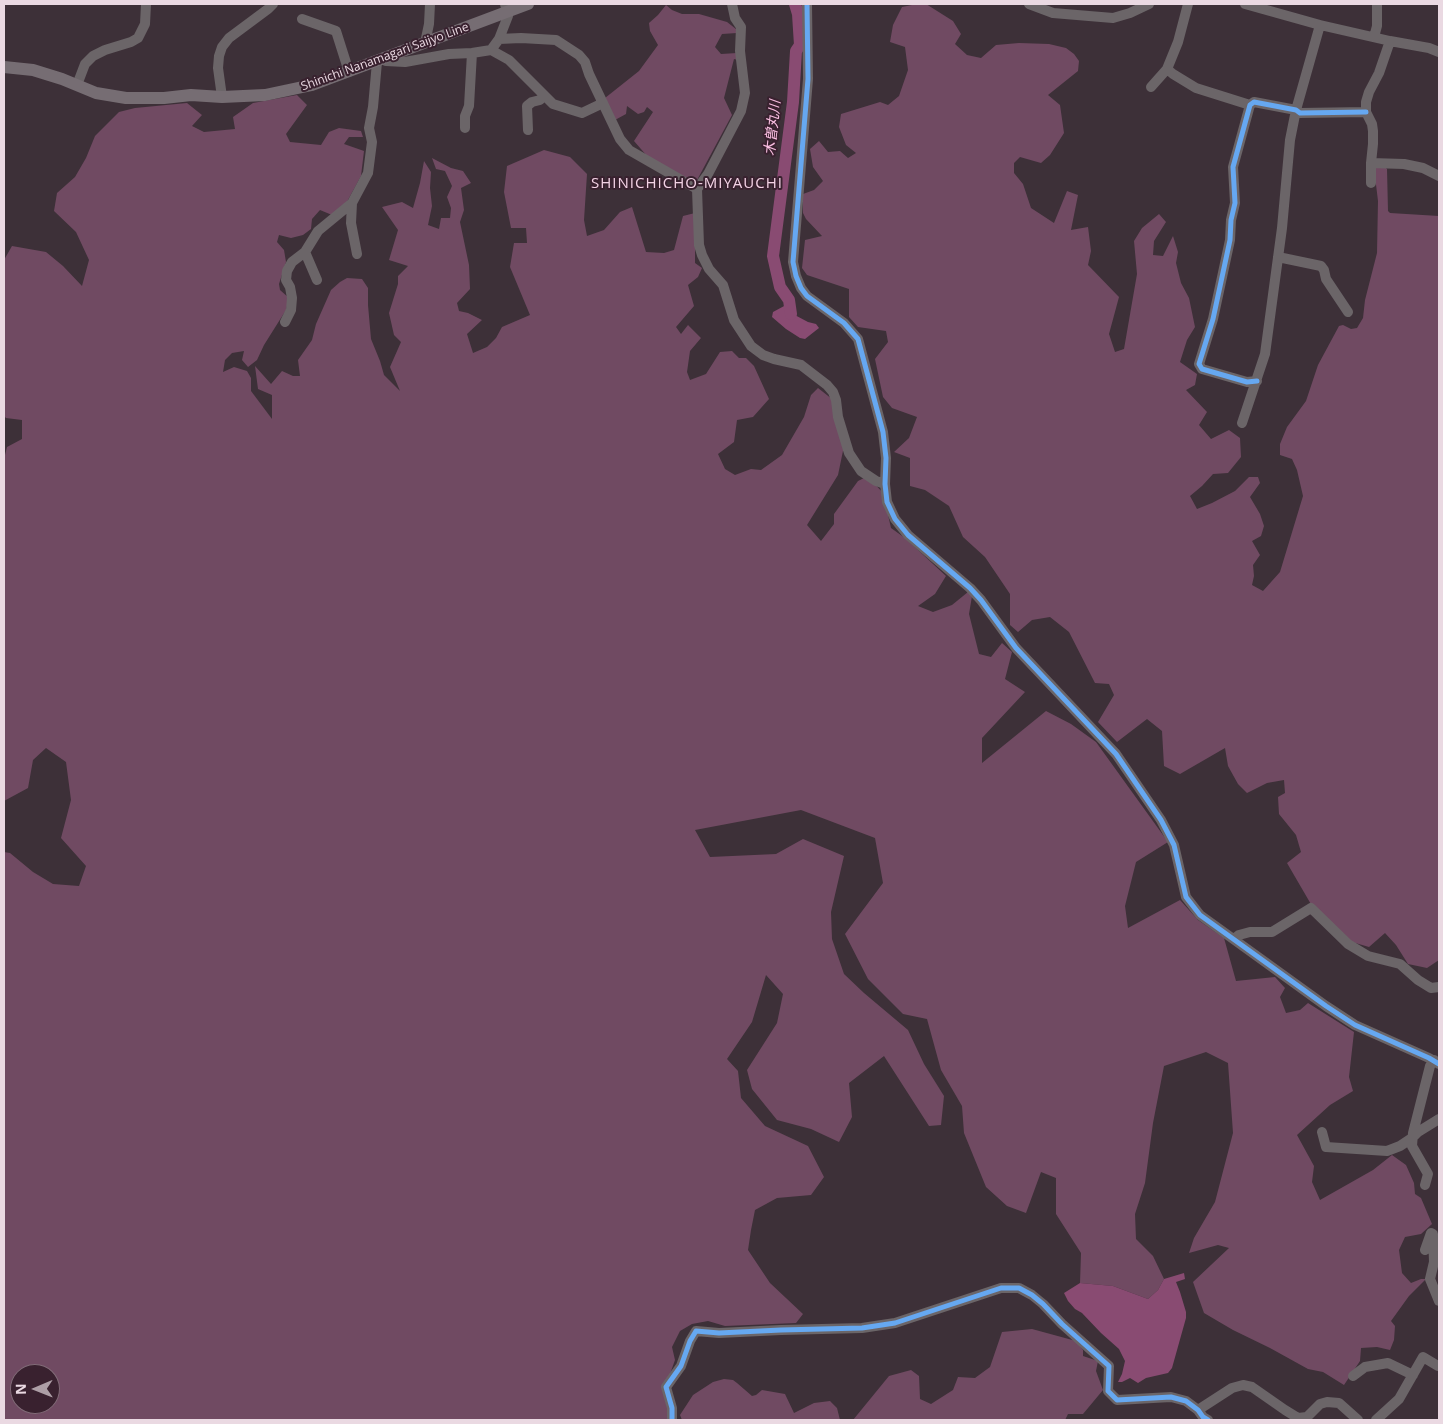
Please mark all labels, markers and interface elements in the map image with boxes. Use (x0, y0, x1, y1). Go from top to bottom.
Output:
street label: Shinichi Nanamagari Saijyo Line (299, 20, 471, 94)
water label: 木曽丸川 (762, 99, 784, 157)
district label: SHINICHICHO-MIYAUCHI (589, 175, 785, 193)
north arrow (10, 1364, 60, 1414)
text: N (11, 1383, 30, 1395)

